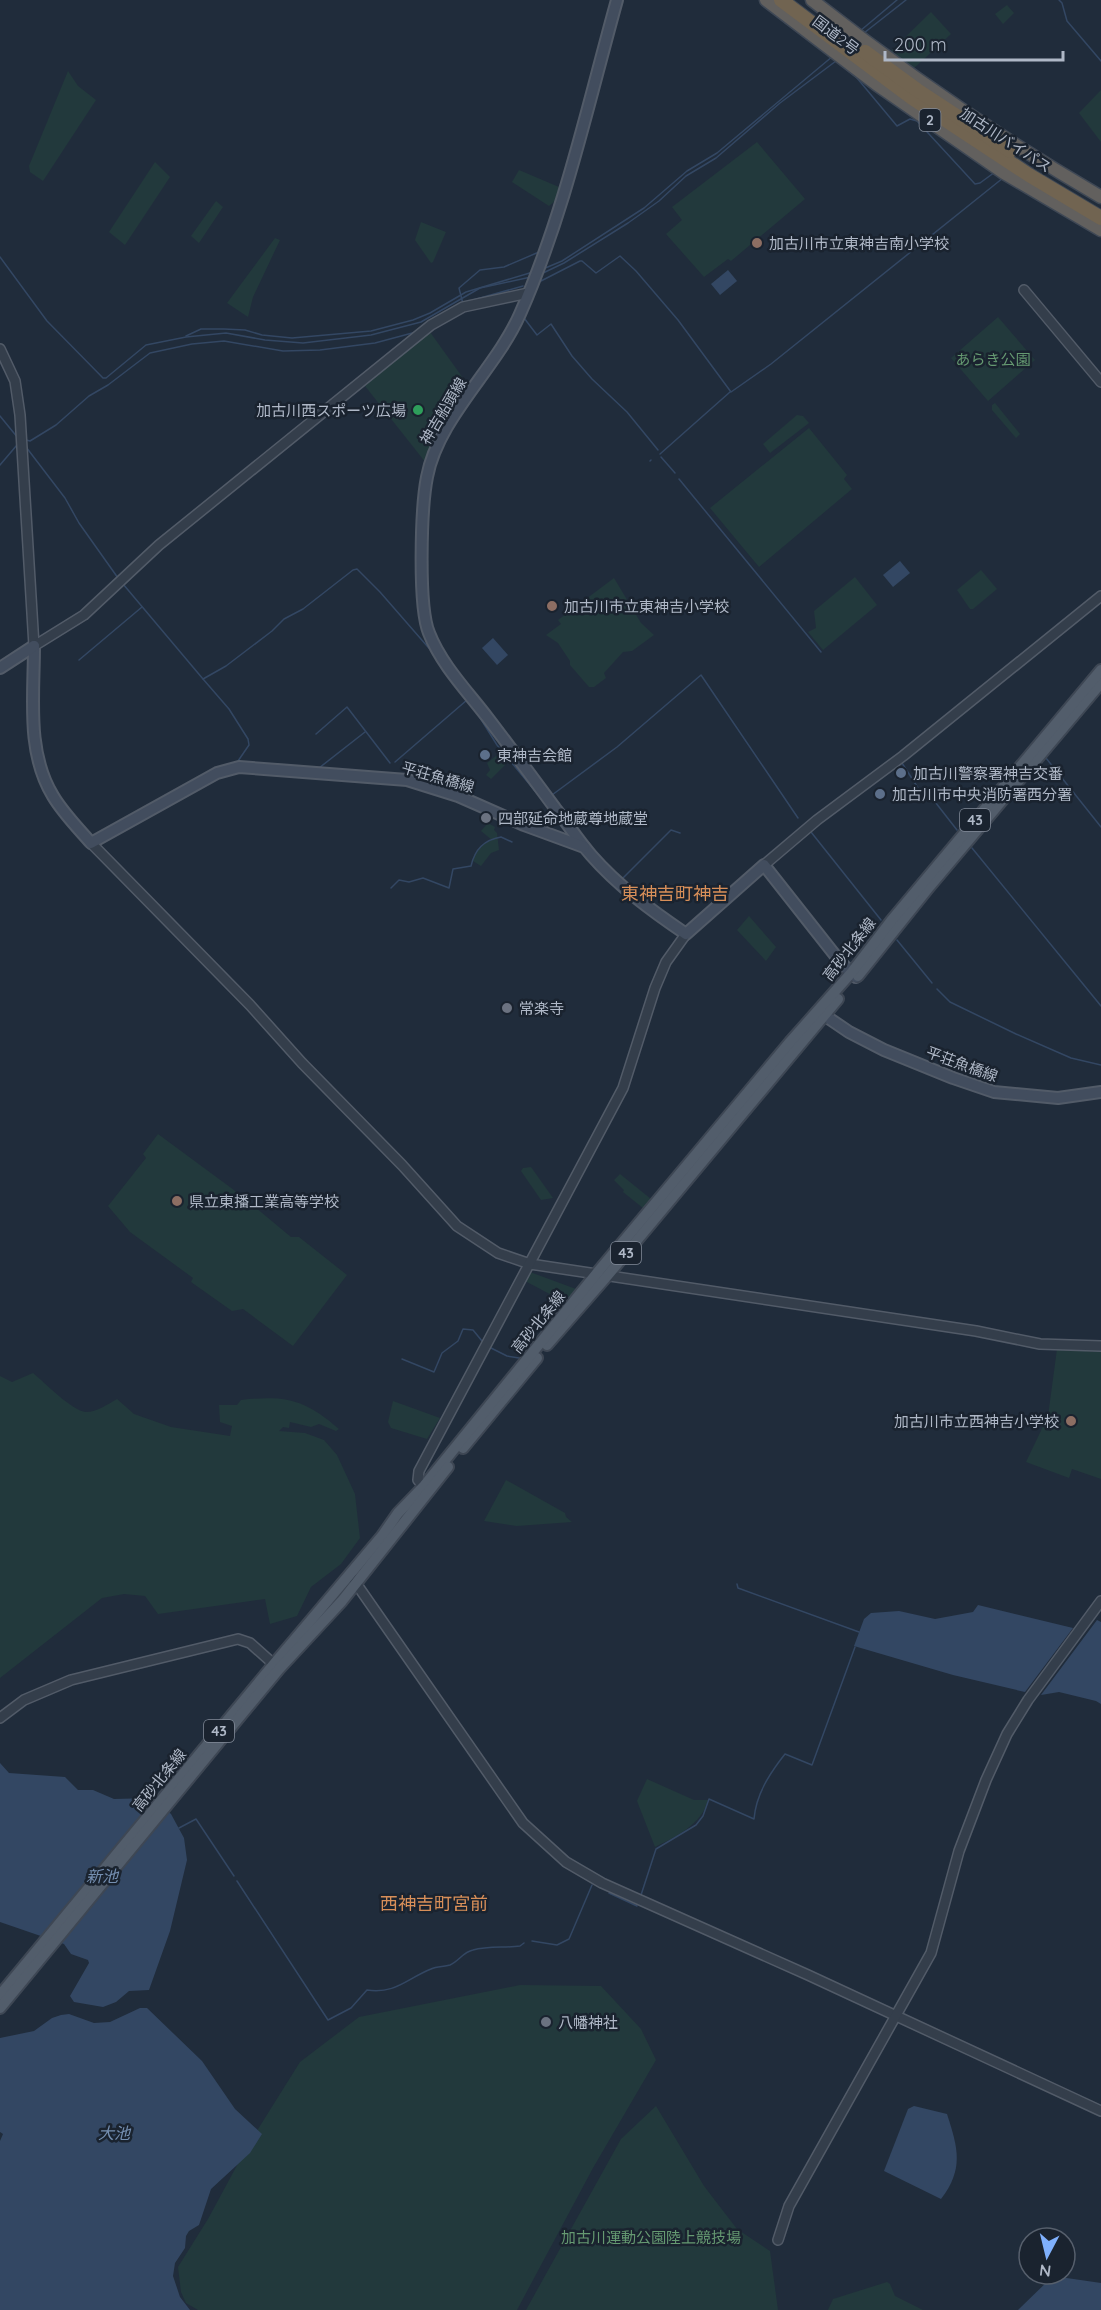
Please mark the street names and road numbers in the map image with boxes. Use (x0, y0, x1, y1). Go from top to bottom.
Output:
street label: 国道2号 (809, 11, 863, 59)
street label: 加古川バイパス (957, 104, 1055, 176)
road number: 2 (920, 109, 940, 131)
street label: 神吉船頭線 (416, 374, 470, 448)
street label: 平荘魚橋線 (399, 758, 477, 796)
road number: 43 (960, 809, 990, 831)
street label: 高砂北条線 (818, 914, 880, 984)
street label: 平荘魚橋線 (924, 1042, 1000, 1086)
road number: 43 (611, 1242, 641, 1264)
street label: 高砂北条線 (507, 1287, 569, 1357)
road number: 43 (204, 1720, 234, 1742)
street label: 高砂北条線 (128, 1745, 190, 1815)

